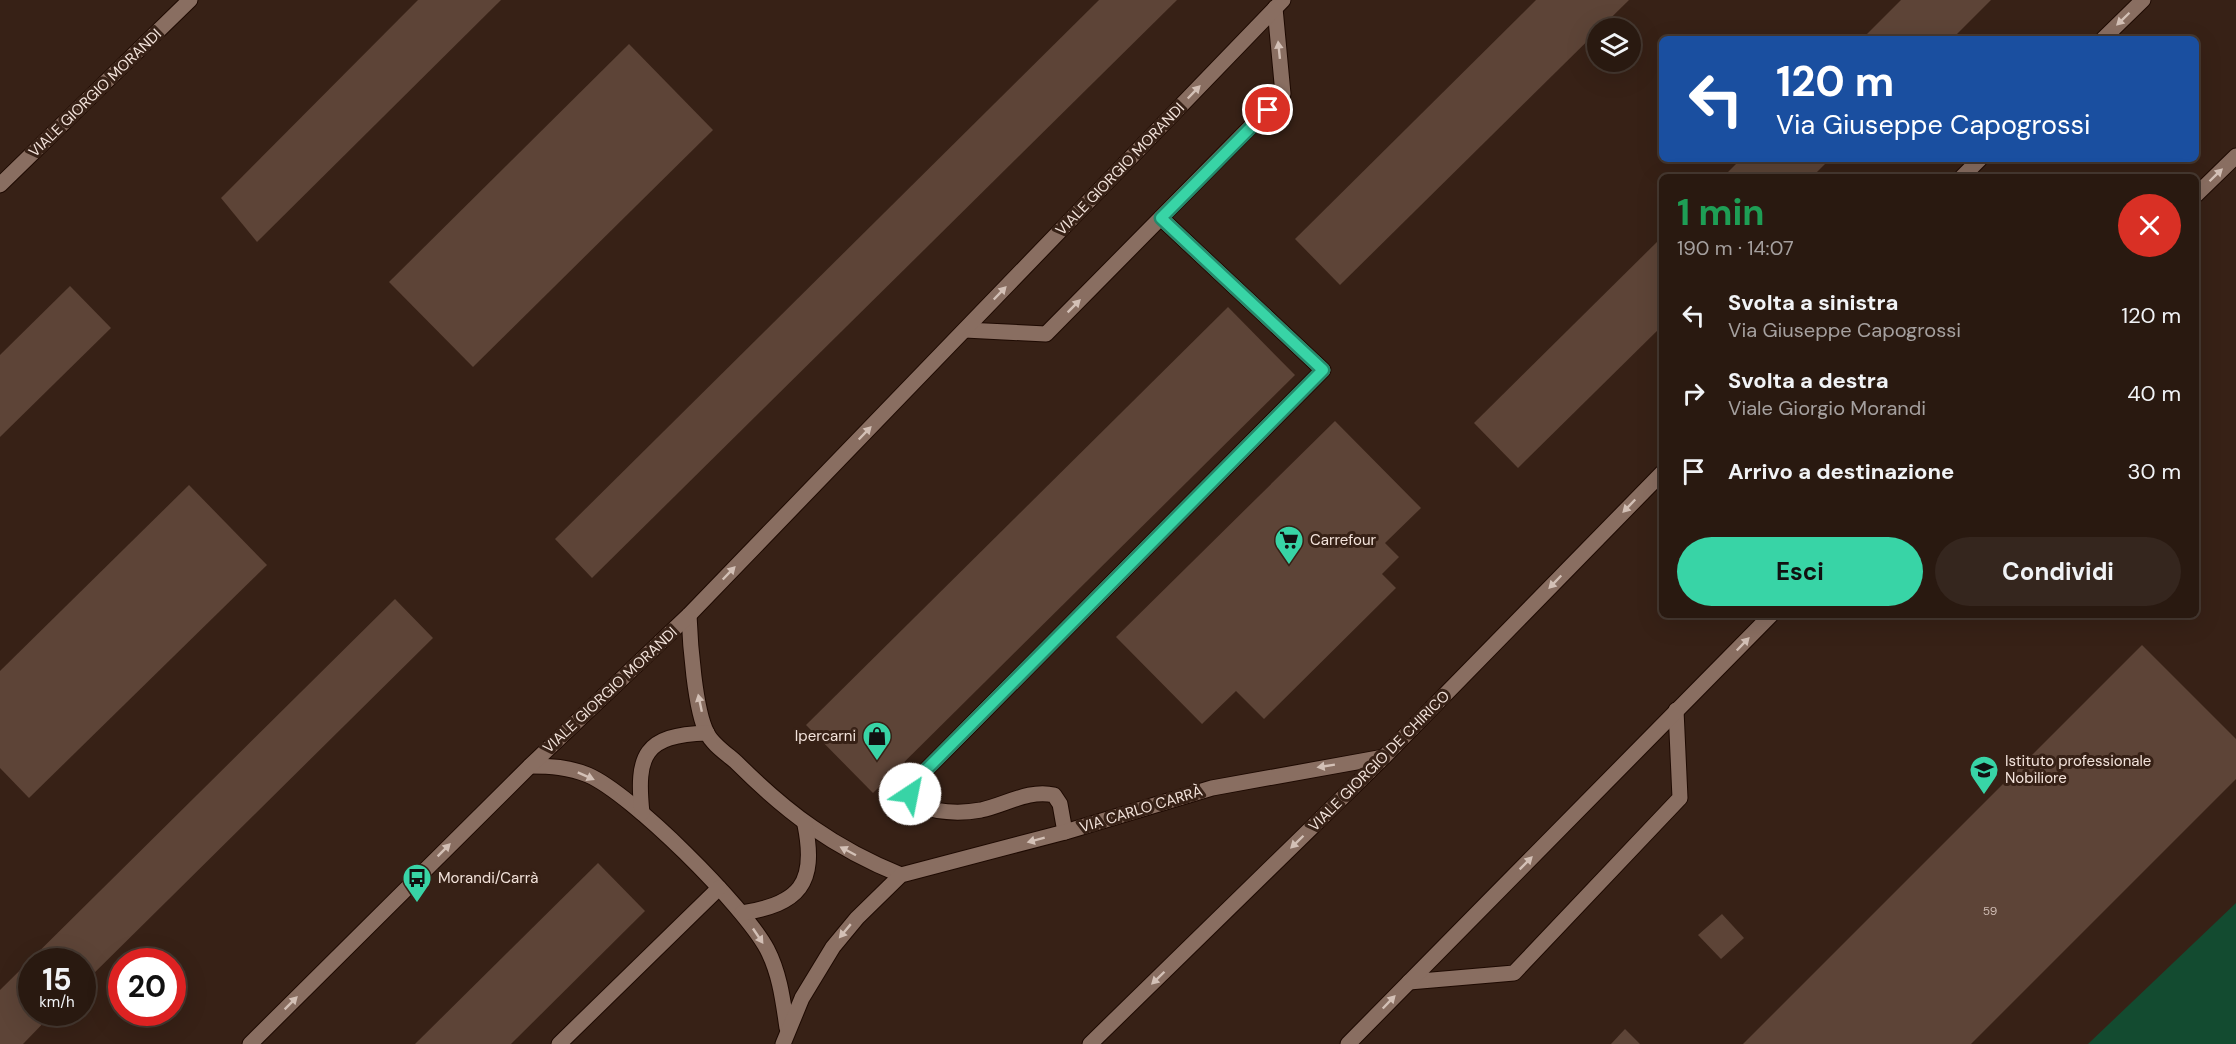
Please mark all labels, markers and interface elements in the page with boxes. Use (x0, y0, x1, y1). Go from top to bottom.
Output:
one-way arrow (2117, 12, 2131, 26)
map controls (1587, 18, 1641, 72)
button: layers (1587, 18, 1641, 72)
street label: VIALE GIORGIO MORANDI (24, 24, 166, 162)
one-way arrow (1274, 40, 1284, 59)
text: 120 m (1776, 54, 1894, 109)
icon: left (1677, 60, 1755, 138)
pin (1242, 84, 1293, 135)
one-way arrow (1187, 85, 1201, 100)
icon: arrive (1251, 93, 1284, 126)
street label: VIALE GIORGIO MORANDI (1051, 98, 1189, 240)
text: Via Giuseppe Capogrossi (1776, 107, 2091, 142)
one-way arrow (2209, 169, 2223, 183)
text: 1 min (1677, 189, 1765, 236)
button: close (2118, 194, 2181, 257)
text: 190 m · 14:07 (1677, 235, 1794, 261)
one-way arrow (993, 286, 1007, 300)
text: Svolta a sinistra (1728, 288, 1898, 317)
one-way arrow (1067, 299, 1081, 313)
icon: left (1677, 299, 1710, 332)
text: 120 m (2121, 301, 2181, 330)
text: Via Giuseppe Capogrossi (1728, 317, 1961, 343)
text: Svolta a destra (1728, 366, 1889, 395)
icon: right (1677, 377, 1710, 410)
text: 40 m (2127, 379, 2181, 408)
text: Viale Giorgio Morandi (1728, 395, 1926, 421)
one-way arrow (857, 426, 871, 440)
icon: arrive (1677, 455, 1710, 488)
text: Arrivo a destinazione (1728, 457, 1954, 486)
text: 30 m (2127, 457, 2181, 486)
one-way arrow (1622, 499, 1636, 514)
supermarket icon: Carrefour (1273, 524, 1305, 566)
place label: Carrefour (1310, 530, 1377, 550)
button: Esci (1677, 537, 1923, 606)
button: Condividi (1935, 537, 2181, 606)
one-way arrow (722, 566, 736, 581)
one-way arrow (1548, 574, 1562, 589)
street label: VIALE GIORGIO MORANDI (538, 622, 682, 758)
one-way arrow (1735, 637, 1749, 651)
street label: VIALE GIORGIO DE CHIRICO (1304, 686, 1454, 836)
one-way arrow (694, 693, 704, 712)
shop icon: Ipercarni (861, 720, 893, 762)
place label: Ipercarni (795, 726, 856, 746)
place label: Istituto professionale Nobiliore (2005, 751, 2151, 788)
school or university icon: Istituto professionale Nobiliore (1968, 754, 2000, 796)
position arrow (878, 762, 942, 826)
one-way arrow (1316, 762, 1335, 771)
one-way arrow (578, 771, 595, 780)
street label: VIA CARLO CARRÀ (1077, 781, 1205, 837)
one-way arrow (1026, 835, 1045, 845)
one-way arrow (1289, 835, 1304, 849)
one-way arrow (437, 844, 451, 858)
one-way arrow (839, 846, 856, 856)
one-way arrow (1519, 856, 1533, 871)
bus stop icon: Morandi/Carrà (401, 862, 433, 904)
place label: Morandi/Carrà (438, 868, 538, 888)
house number: 59 (1983, 903, 1997, 919)
one-way arrow (839, 923, 852, 938)
one-way arrow (752, 928, 763, 944)
speed limit sign: 20 (108, 948, 186, 1026)
text: 15 (42, 960, 72, 999)
one-way arrow (1151, 971, 1165, 985)
text: km/h (39, 992, 75, 1012)
one-way arrow (284, 996, 298, 1010)
one-way arrow (1382, 996, 1396, 1010)

